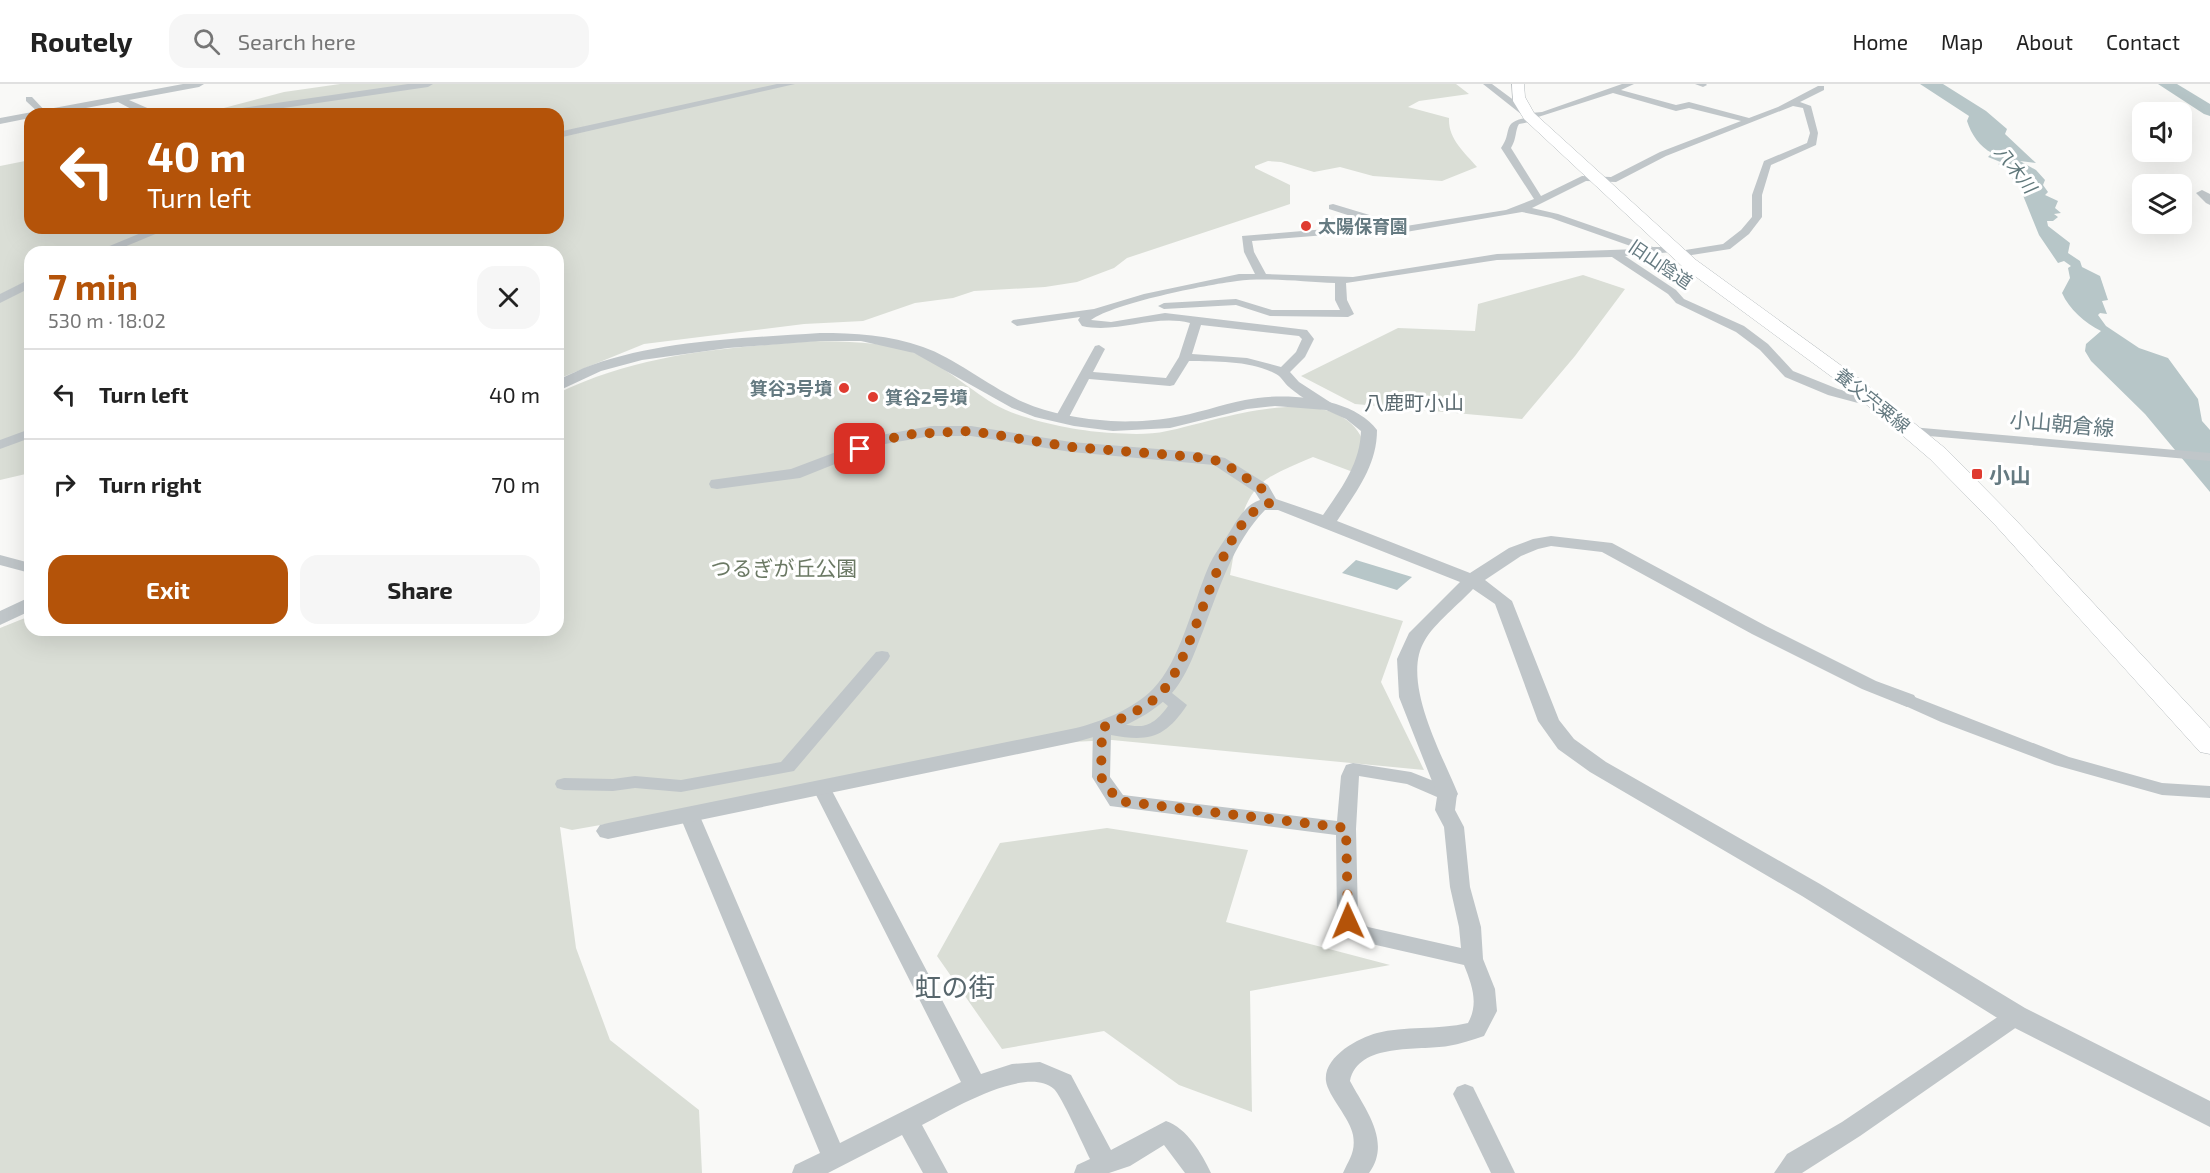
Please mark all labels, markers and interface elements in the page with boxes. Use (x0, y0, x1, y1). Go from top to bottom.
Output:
search box (169, 14, 589, 68)
text: Routely (30, 24, 133, 58)
icon: search (190, 25, 223, 58)
text: Search here (238, 28, 356, 54)
text: Home (1852, 29, 1908, 54)
text: Map (1941, 29, 1983, 54)
text: About (2016, 29, 2073, 54)
text: Contact (2106, 29, 2180, 54)
map controls (2132, 102, 2192, 234)
button: sound (2132, 102, 2192, 162)
text: 40 m (147, 130, 246, 180)
icon: left (48, 132, 126, 210)
water label: 八木川 (1991, 141, 2043, 199)
button: layers (2132, 174, 2192, 234)
text: Turn left (147, 181, 251, 213)
place label: 太陽保育園 (1318, 215, 1408, 237)
marker: 太陽保育園 (1299, 219, 1313, 233)
street label: 旧山陰道 (1625, 235, 1697, 293)
text: 7 min (48, 264, 138, 307)
button: close (477, 266, 540, 329)
text: 530 m · 18:02 (48, 308, 166, 332)
street label: 養父宍粟線 (1831, 363, 1915, 437)
place label: 箕谷3号墳 (750, 377, 832, 399)
icon: left (48, 378, 81, 411)
text: Turn left (99, 381, 188, 407)
text: 40 m (489, 381, 540, 407)
marker: 箕谷3号墳 (837, 381, 851, 395)
place label: 箕谷2号墳 (885, 386, 967, 408)
marker: 箕谷2号墳 (866, 390, 880, 404)
district label: 八鹿町小山 (1364, 390, 1464, 414)
street label: 小山朝倉線 (2009, 406, 2115, 440)
pin (834, 423, 885, 474)
icon: arrive (843, 432, 876, 465)
place label: 小山 (1989, 462, 2031, 487)
marker: 小山 (1970, 467, 1984, 481)
icon: right (48, 468, 81, 501)
text: Turn right (99, 471, 201, 497)
text: 70 m (491, 471, 540, 497)
button: Exit (48, 555, 288, 624)
button: Share (300, 555, 540, 624)
park label: つるぎが丘公園 (711, 555, 858, 580)
position arrow (1316, 889, 1380, 953)
district label: 虹の街 (915, 970, 996, 1002)

